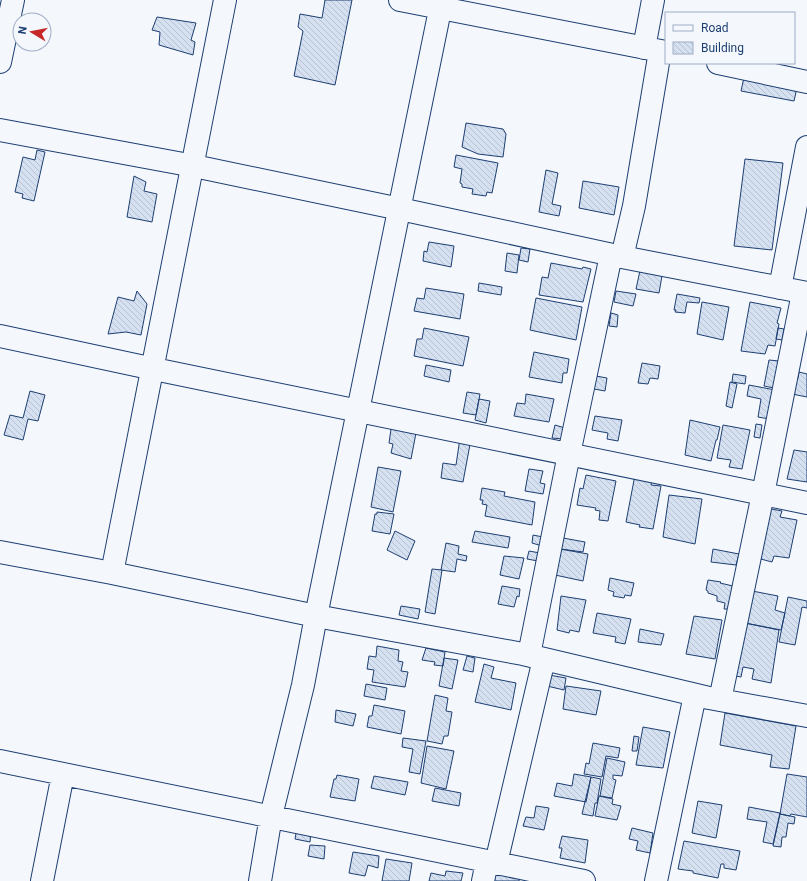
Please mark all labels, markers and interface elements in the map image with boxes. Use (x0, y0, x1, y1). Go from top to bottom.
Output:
north arrow (12, 12, 52, 52)
legend (665, 12, 795, 64)
text: Road (701, 21, 729, 35)
text: N (16, 25, 30, 35)
text: Building (701, 41, 744, 55)

